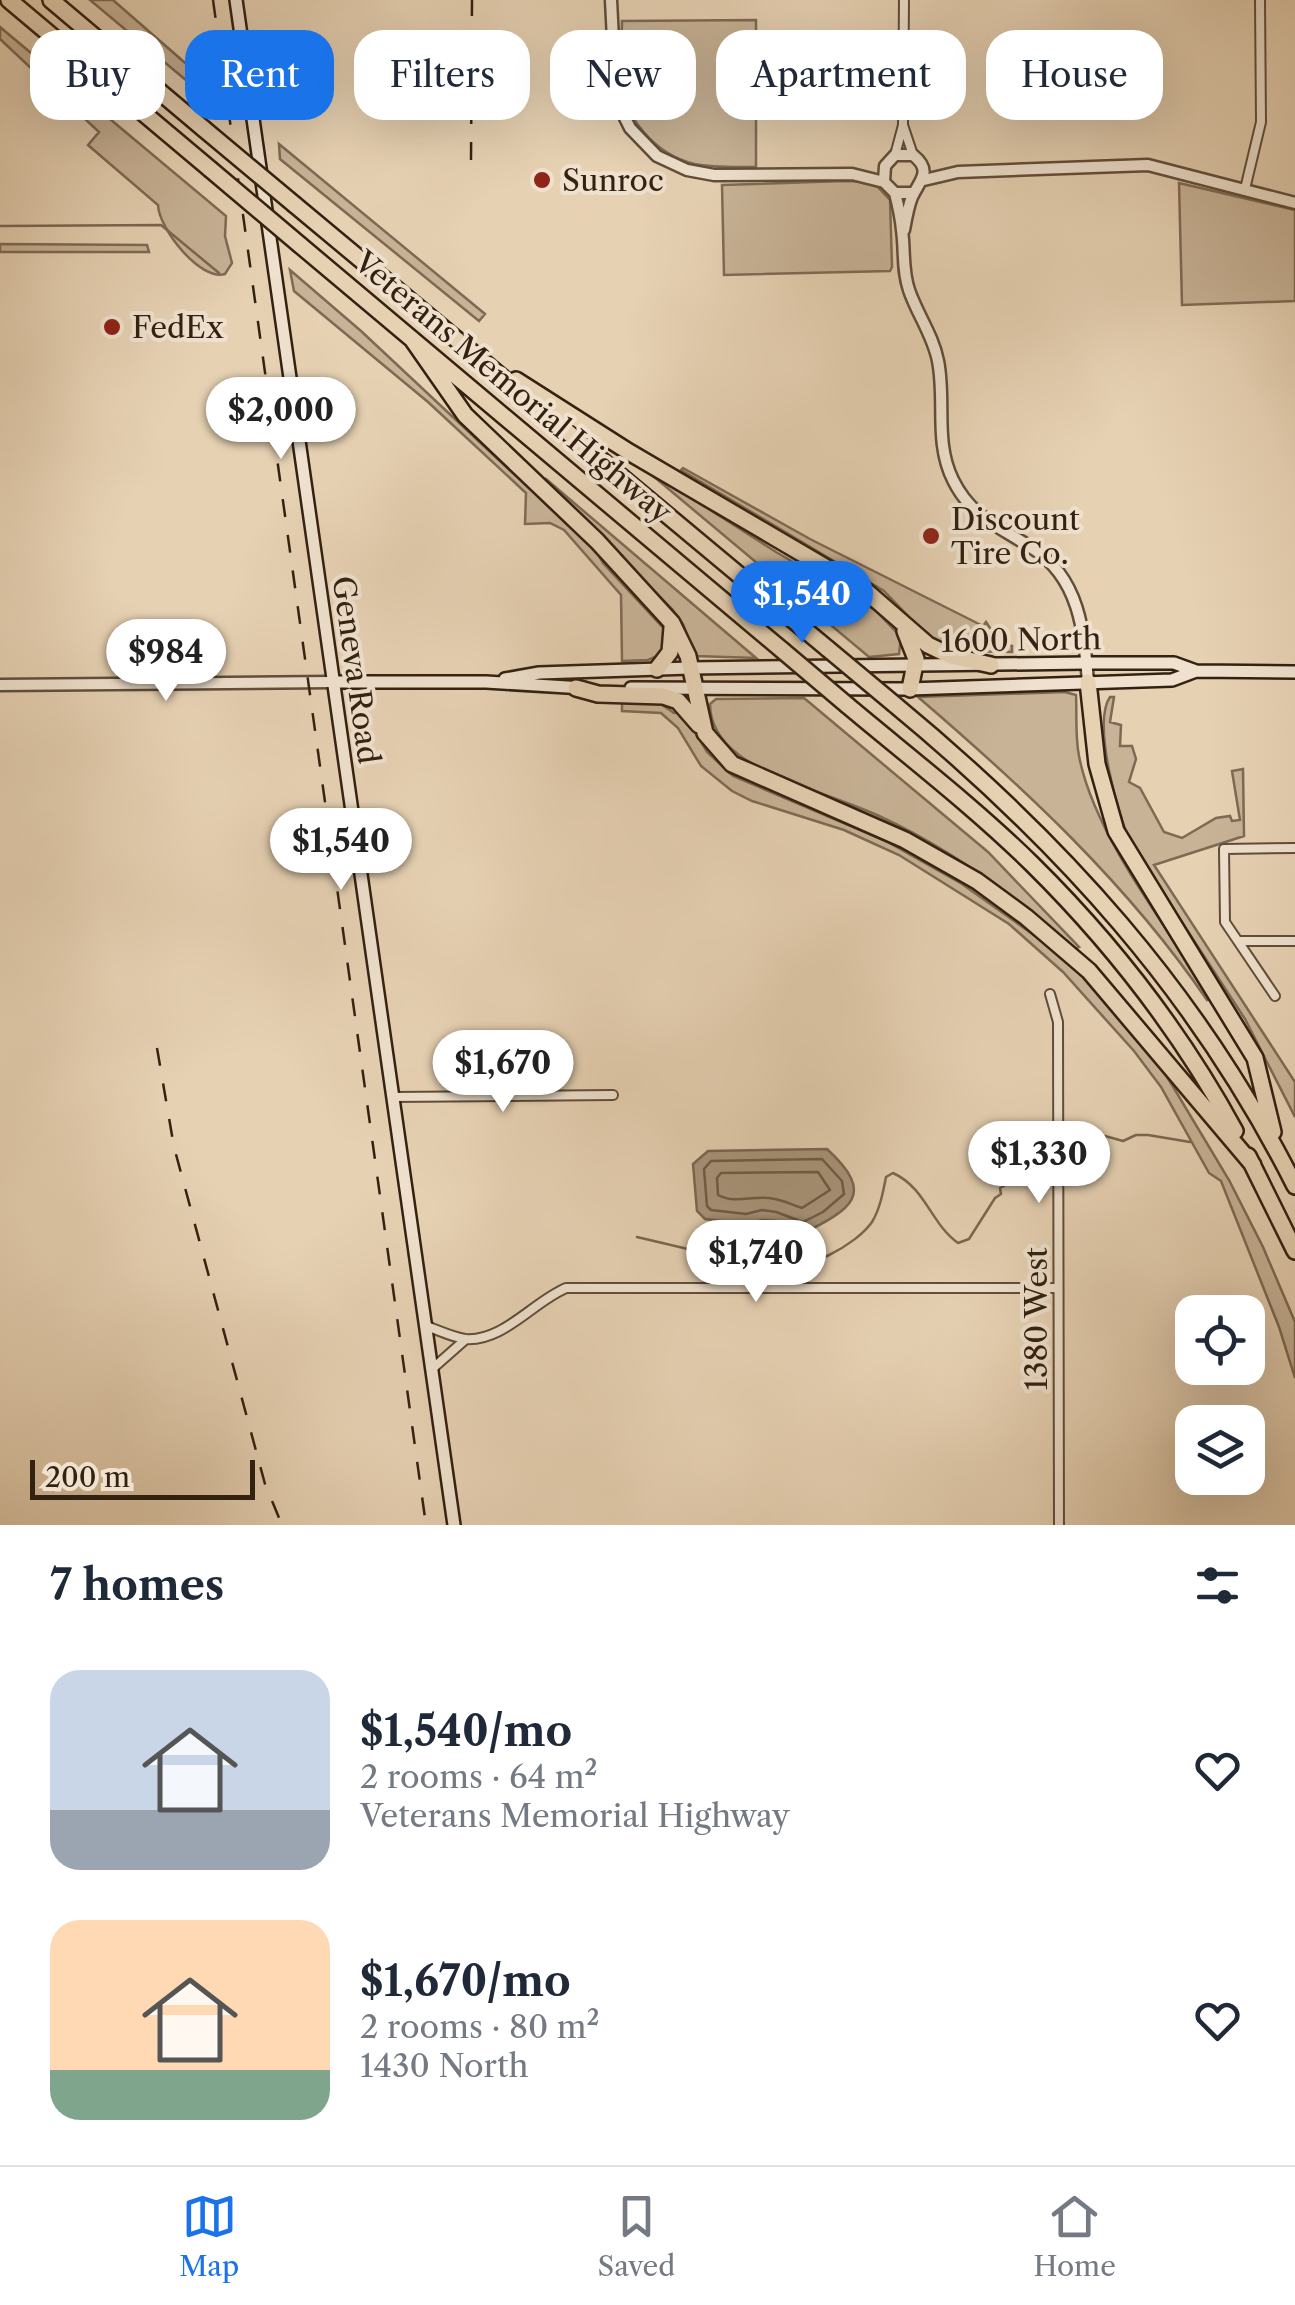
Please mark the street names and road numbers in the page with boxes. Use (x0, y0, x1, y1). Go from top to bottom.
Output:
street label: Veterans Memorial Highway (346, 243, 679, 531)
street label: Geneva Road (325, 574, 387, 766)
street label: 1600 North (940, 620, 1102, 660)
street label: 1380 West (1018, 1247, 1055, 1391)

